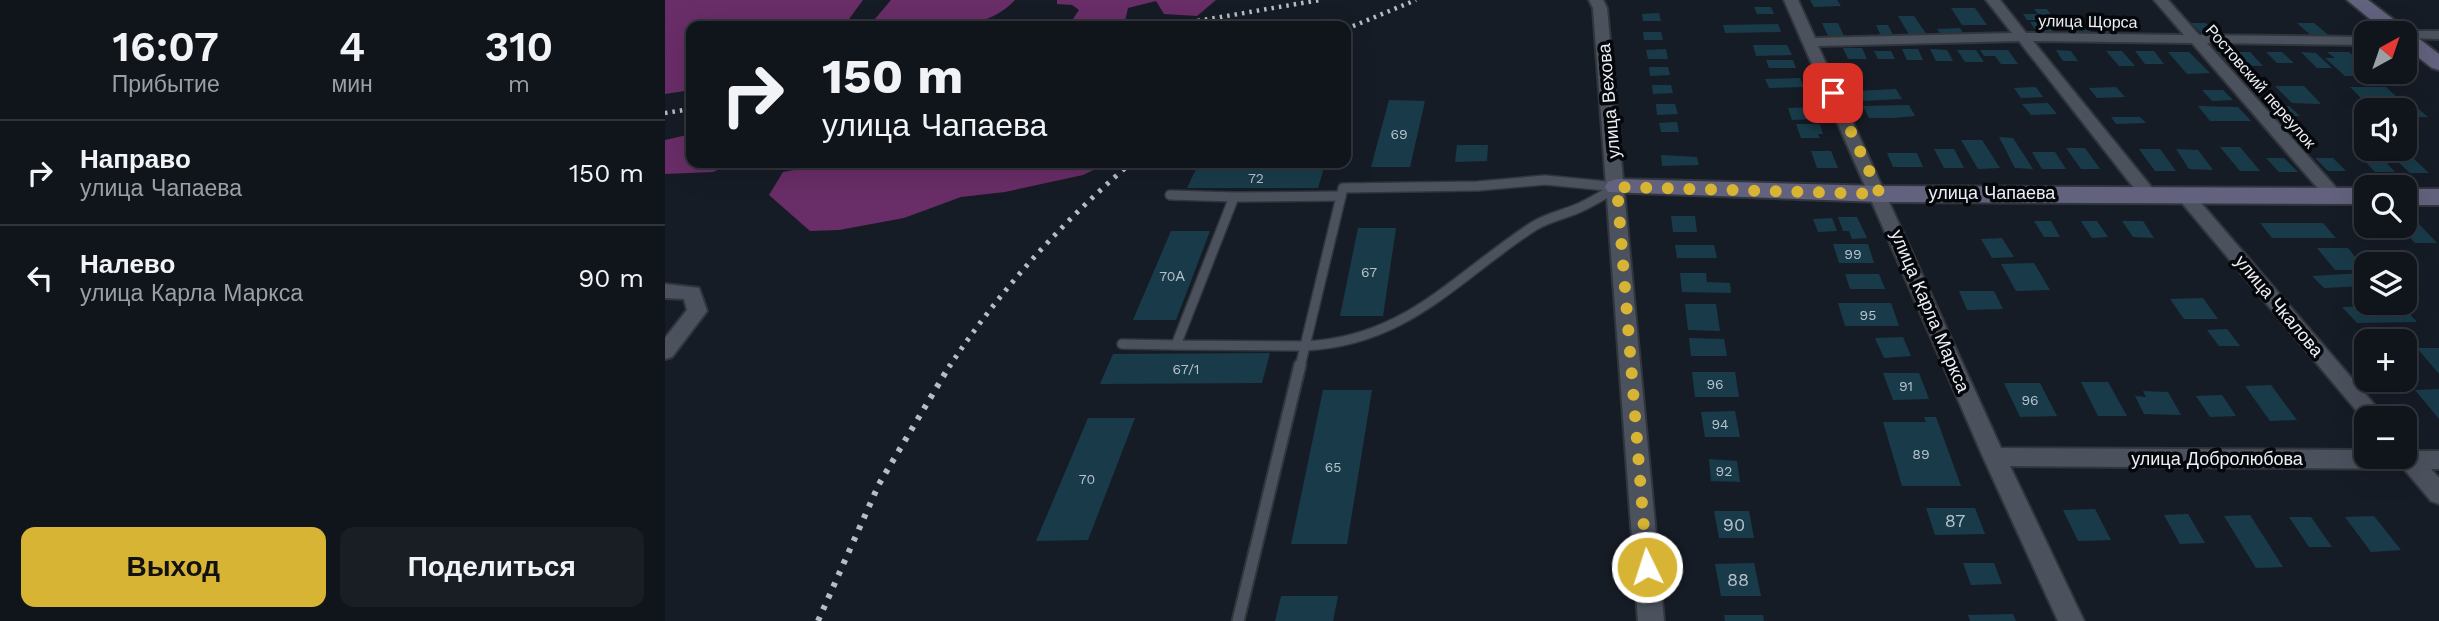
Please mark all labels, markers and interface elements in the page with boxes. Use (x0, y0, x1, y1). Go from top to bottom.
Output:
street label: улица Щорса (2038, 11, 2138, 32)
street label: Ростовский переулок (2202, 21, 2320, 153)
north arrow (2354, 21, 2417, 84)
map controls (2354, 21, 2417, 469)
text: 16:07 (113, 22, 219, 71)
text: 4 (339, 22, 365, 71)
text: 310 (484, 22, 553, 71)
street label: улица Вехова (1593, 42, 1624, 159)
text: 150 m (822, 47, 963, 105)
icon: right (707, 49, 798, 140)
pin (1803, 63, 1863, 123)
text: Прибытие (112, 71, 220, 98)
text: мин (331, 71, 373, 98)
text: m (508, 71, 530, 98)
icon: arrive (1814, 74, 1852, 112)
button: sound (2354, 98, 2417, 161)
text: улица Чапаева (822, 106, 1047, 144)
house number: 69 (1390, 126, 1408, 142)
text: Направо (80, 144, 191, 174)
icon: right (21, 154, 59, 192)
text: 150 m (569, 158, 644, 188)
house number: 72 (1248, 170, 1264, 186)
text: улица Чапаева (80, 175, 242, 202)
button: search (2354, 175, 2417, 238)
street label: улица Чапаева (1929, 182, 2056, 203)
street label: улица Карла Маркса (1887, 226, 1975, 396)
house number: 99 (1844, 246, 1862, 262)
text: Налево (80, 249, 175, 279)
street label: улица Чкалова (2231, 251, 2329, 361)
button: layers (2354, 252, 2417, 315)
icon: left (21, 259, 59, 297)
text: 90 m (578, 263, 644, 293)
house number: 67 (1361, 264, 1377, 280)
house number: 70А (1159, 268, 1185, 284)
text: улица Карла Маркса (80, 280, 303, 307)
house number: 95 (1860, 307, 1876, 323)
button: + (2354, 329, 2417, 392)
house number: 67/1 (1172, 361, 1200, 377)
house number: 96 (1706, 376, 1724, 392)
house number: 91 (1899, 378, 1913, 394)
house number: 96 (2021, 392, 2039, 408)
button: − (2354, 406, 2417, 469)
house number: 94 (1711, 416, 1729, 432)
house number: 89 (1912, 446, 1930, 462)
street label: улица Добролюбова (2131, 448, 2304, 469)
house number: 65 (1325, 459, 1341, 475)
house number: 92 (1716, 463, 1732, 479)
house number: 70 (1079, 471, 1095, 487)
house number: 87 (1945, 510, 1965, 531)
house number: 90 (1723, 514, 1745, 535)
button: Выход (21, 527, 326, 607)
button: Поделиться (340, 527, 644, 607)
position arrow (1610, 530, 1684, 604)
house number: 88 (1727, 569, 1749, 590)

